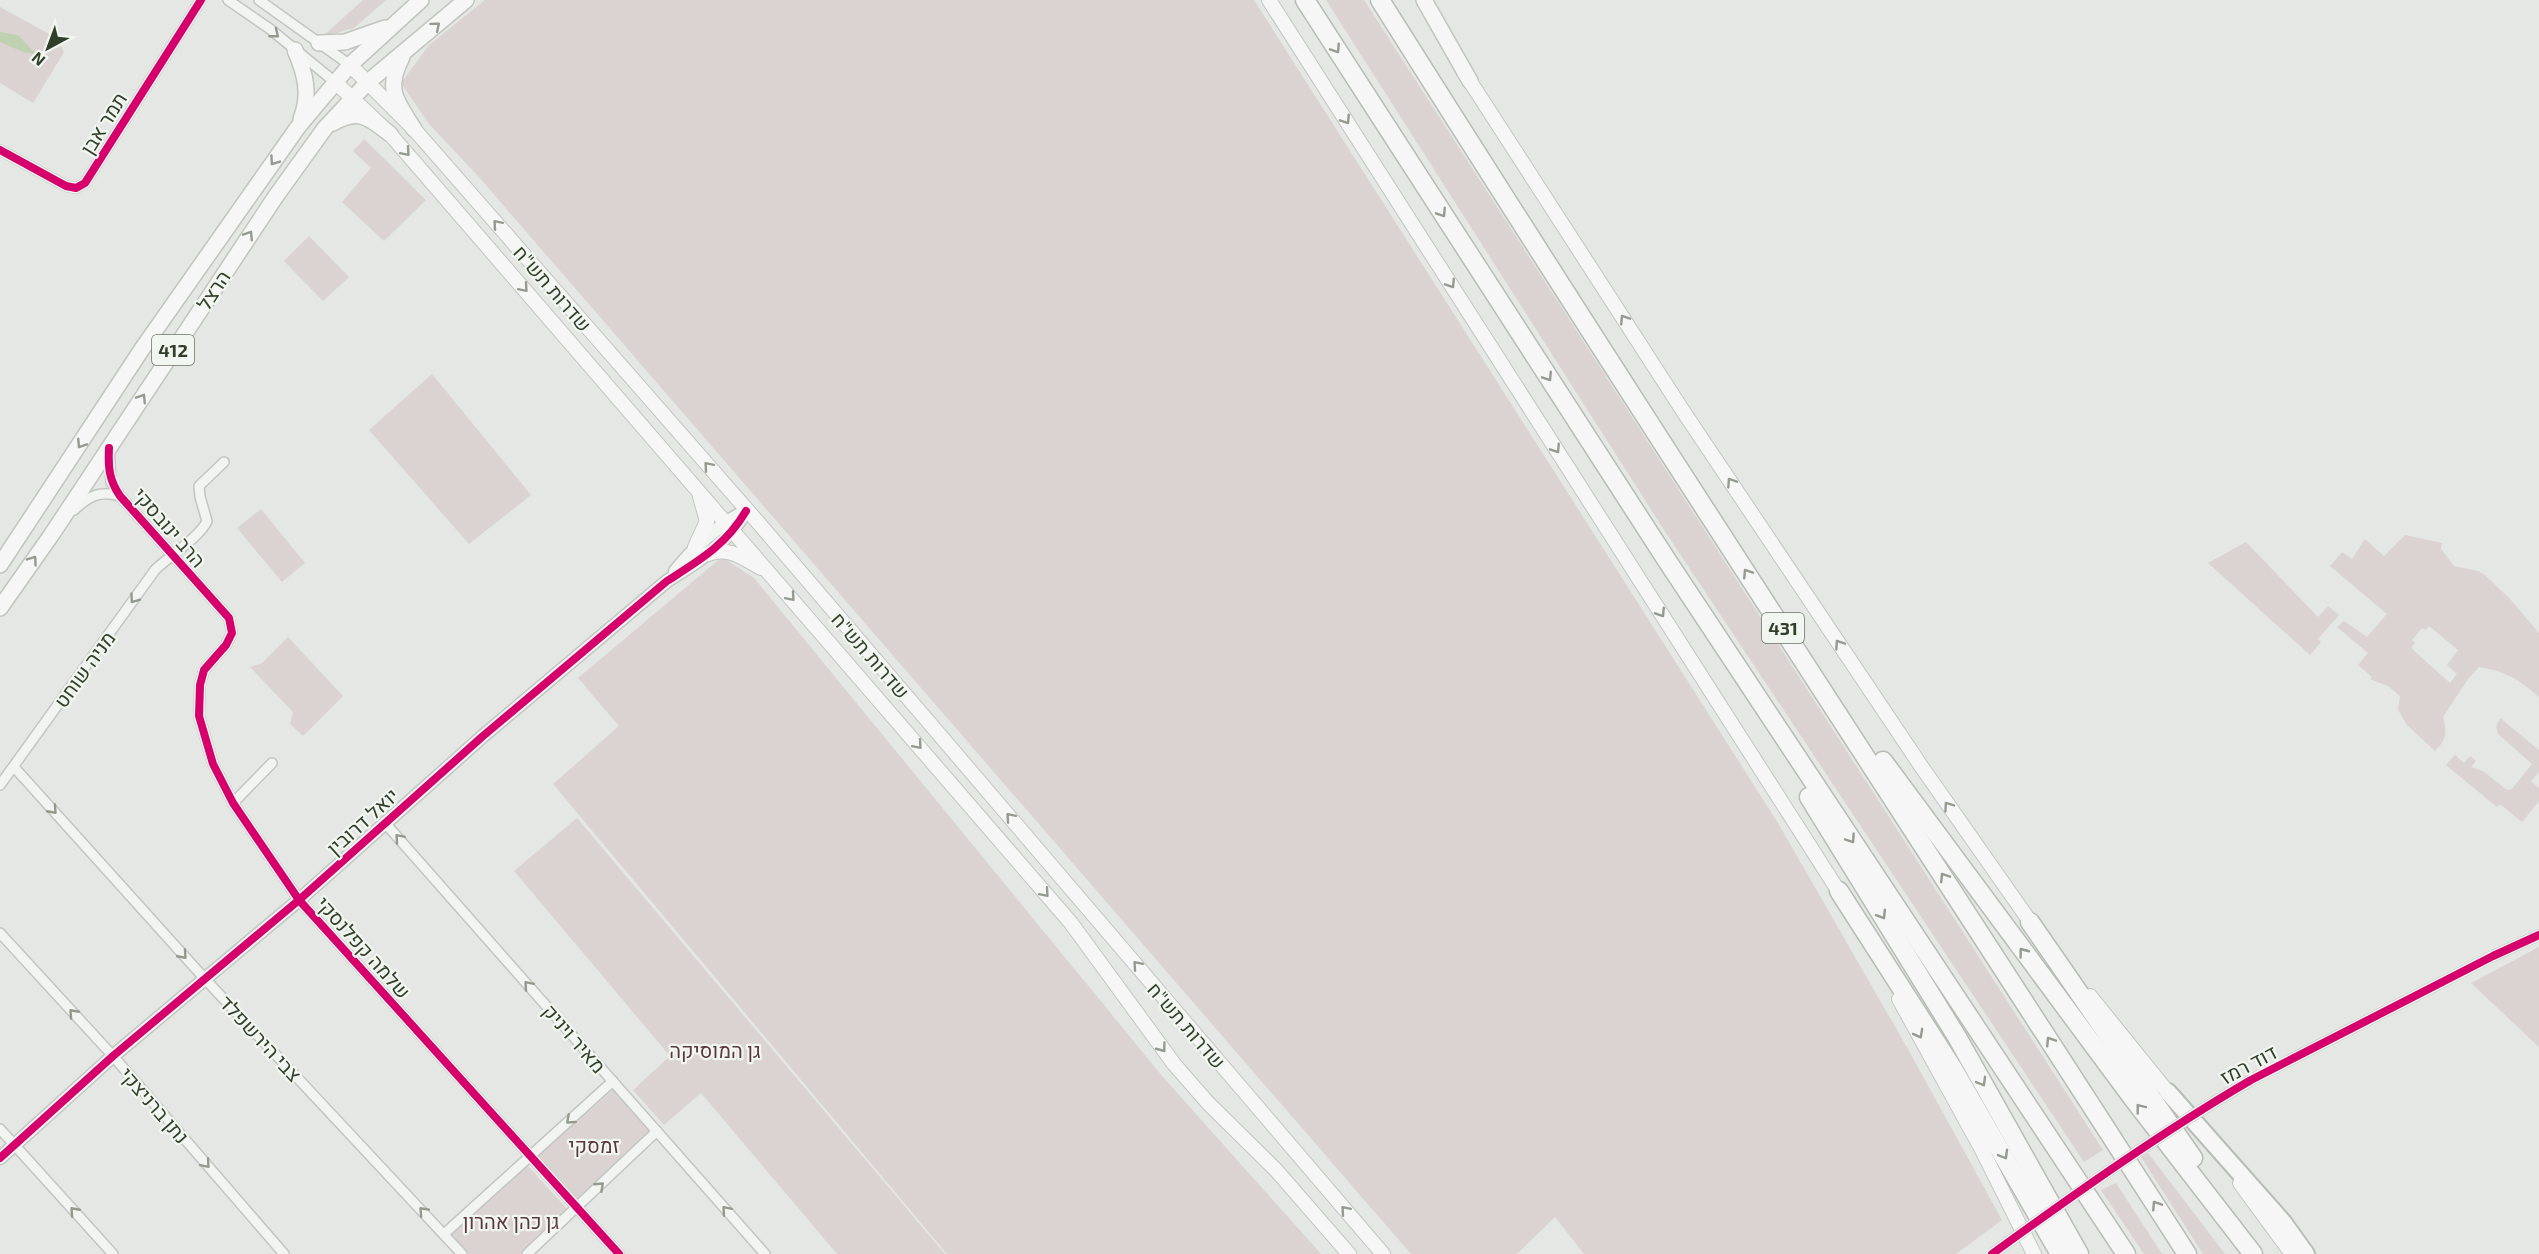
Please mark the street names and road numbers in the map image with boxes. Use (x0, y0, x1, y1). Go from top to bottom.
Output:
street label: תמר אבן (75, 88, 131, 158)
street label: שדרות תש"ח (509, 240, 597, 336)
street label: הרצל (191, 266, 235, 314)
road number: 412 (152, 335, 194, 365)
street label: הרב ינובסקי (129, 482, 211, 572)
street label: שדרות תש"ח (827, 607, 915, 703)
road number: 431 (1762, 613, 1804, 643)
street label: מניה שוחט (48, 626, 120, 712)
street label: יואל דרובין (321, 783, 403, 859)
street label: שלמה קפלנסקי (312, 891, 416, 1003)
street label: שדרות תש"ח (1143, 977, 1231, 1073)
street label: צבי הירשפלד (215, 990, 307, 1086)
street label: מאיר ויניק (539, 999, 611, 1077)
street label: דוד רמז (2216, 1039, 2280, 1089)
street label: נתן ברניצקי (115, 1062, 195, 1148)

